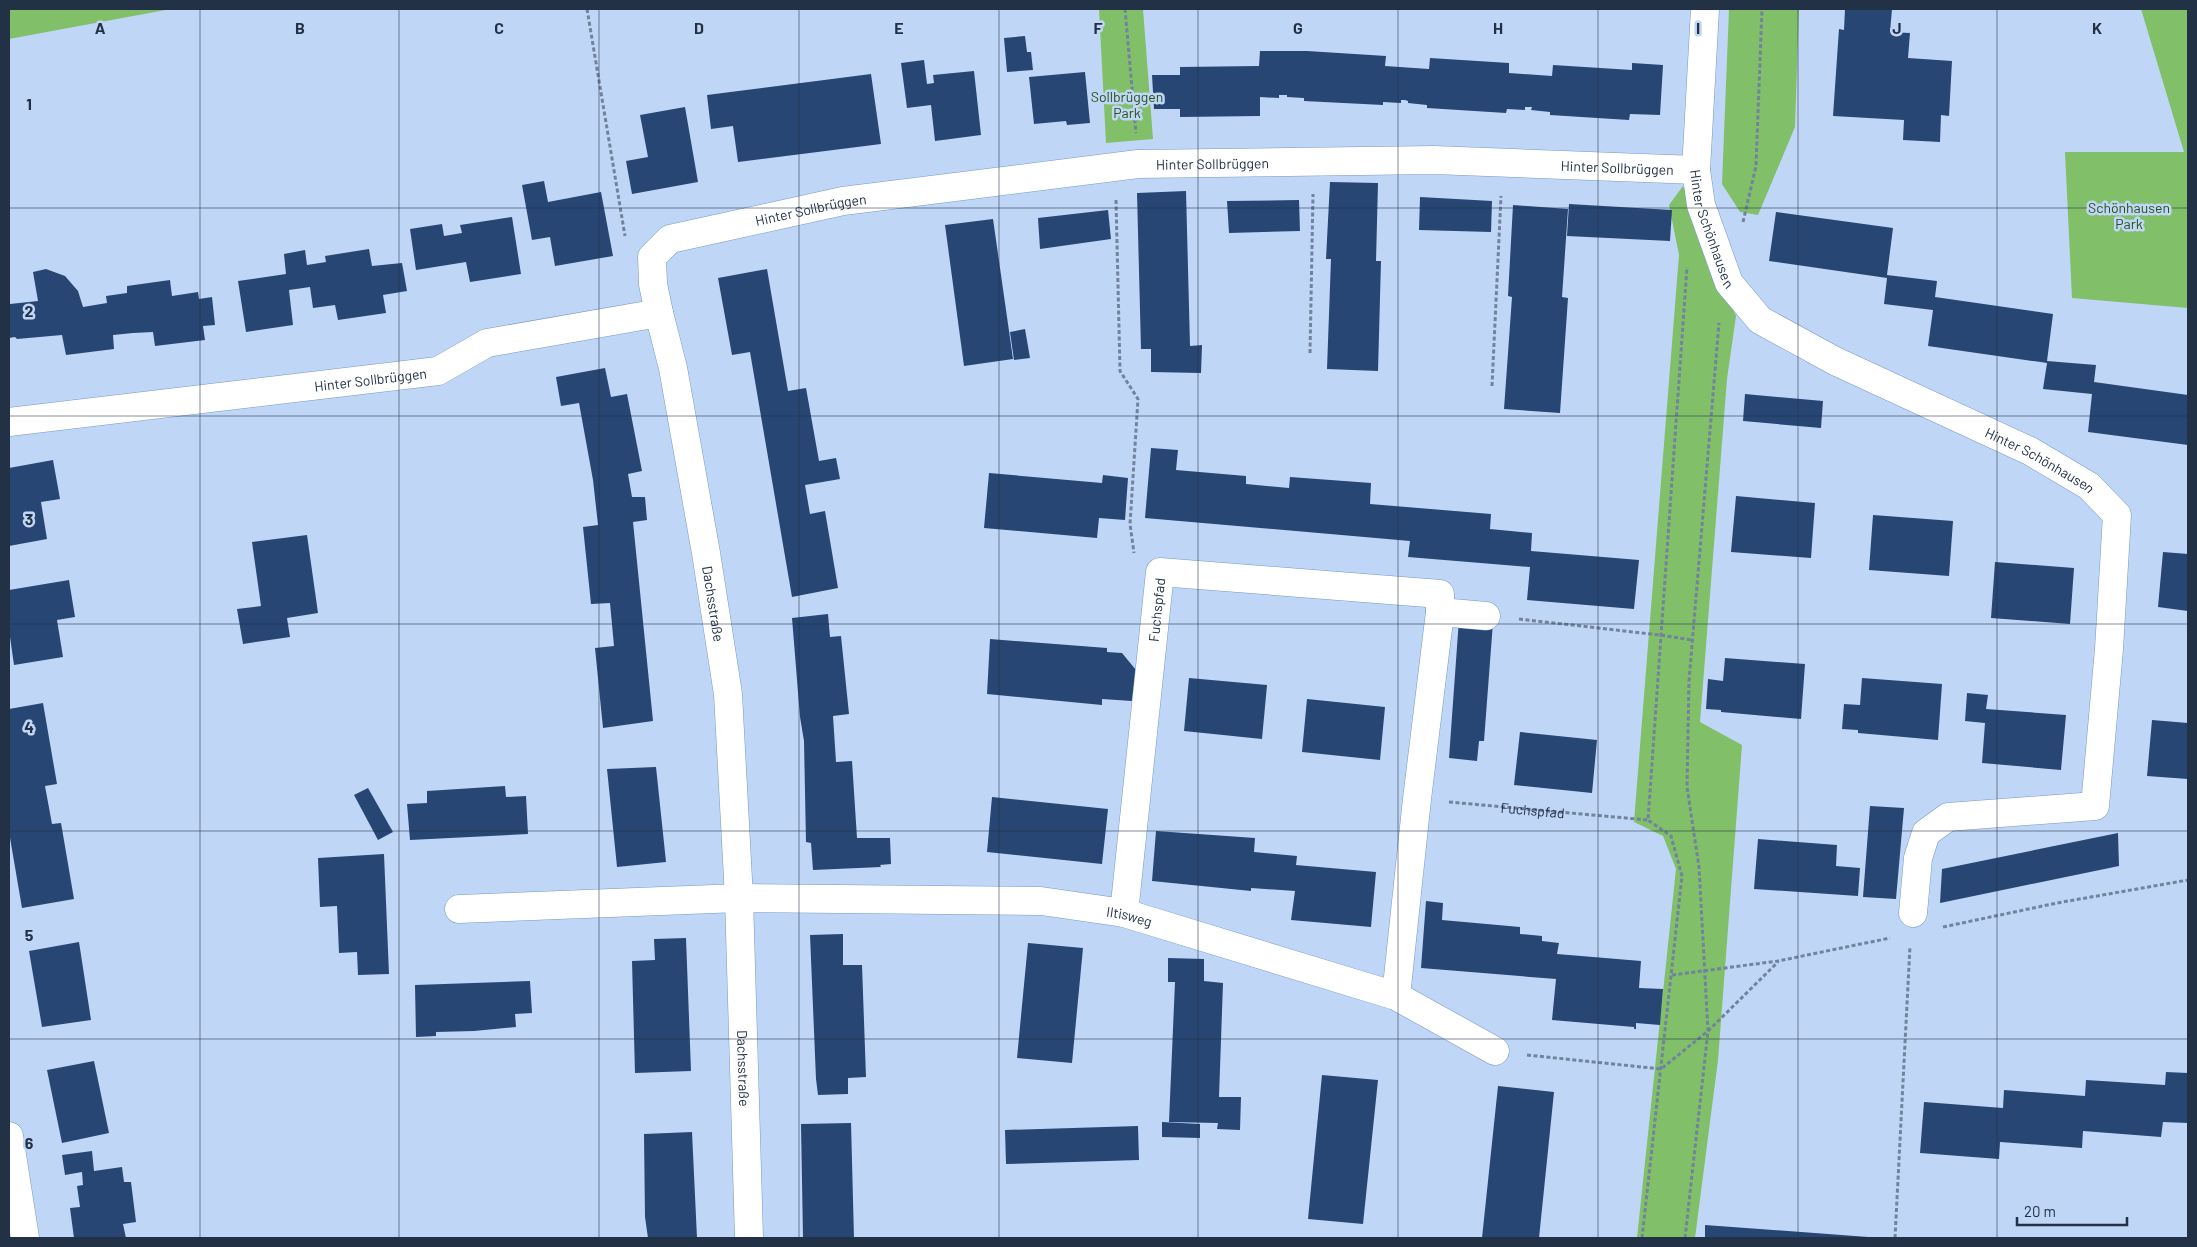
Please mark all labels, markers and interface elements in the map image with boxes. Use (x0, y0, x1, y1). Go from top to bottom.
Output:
text: A (95, 18, 106, 37)
text: B (295, 18, 305, 37)
text: C (494, 18, 504, 37)
text: D (694, 18, 704, 37)
text: E (894, 18, 904, 37)
text: F (1094, 18, 1103, 37)
text: G (1293, 18, 1303, 37)
text: H (1493, 18, 1503, 37)
text: I (1696, 18, 1700, 37)
text: J (1892, 18, 1902, 37)
text: K (2092, 18, 2102, 37)
park label: Sollbrüggen Park (1091, 88, 1163, 121)
text: 1 (26, 94, 32, 113)
street label: Hinter Sollbrüggen (1156, 154, 1269, 172)
street label: Hinter Sollbrüggen (1560, 156, 1674, 178)
street label: Hinter Schönhausen (1688, 168, 1738, 291)
street label: Hinter Sollbrüggen (753, 190, 867, 229)
park label: Schönhausen Park (2088, 199, 2170, 232)
text: 2 (25, 301, 34, 320)
street label: Hinter Sollbrüggen (313, 364, 428, 394)
street label: Hinter Schönhausen (1983, 423, 2099, 496)
text: 3 (25, 509, 33, 528)
street label: Dachsstraße (700, 565, 728, 643)
street label: Fuchspfad (1144, 577, 1168, 642)
text: 4 (24, 717, 34, 736)
street label: Fuchspfad (1500, 798, 1565, 821)
street label: Iltisweg (1106, 902, 1154, 930)
text: 5 (25, 925, 34, 944)
street label: Dachsstraße (734, 1030, 754, 1107)
text: 6 (25, 1133, 34, 1152)
scale bar (2017, 1194, 2127, 1226)
text: 20 m (2024, 1202, 2056, 1220)

